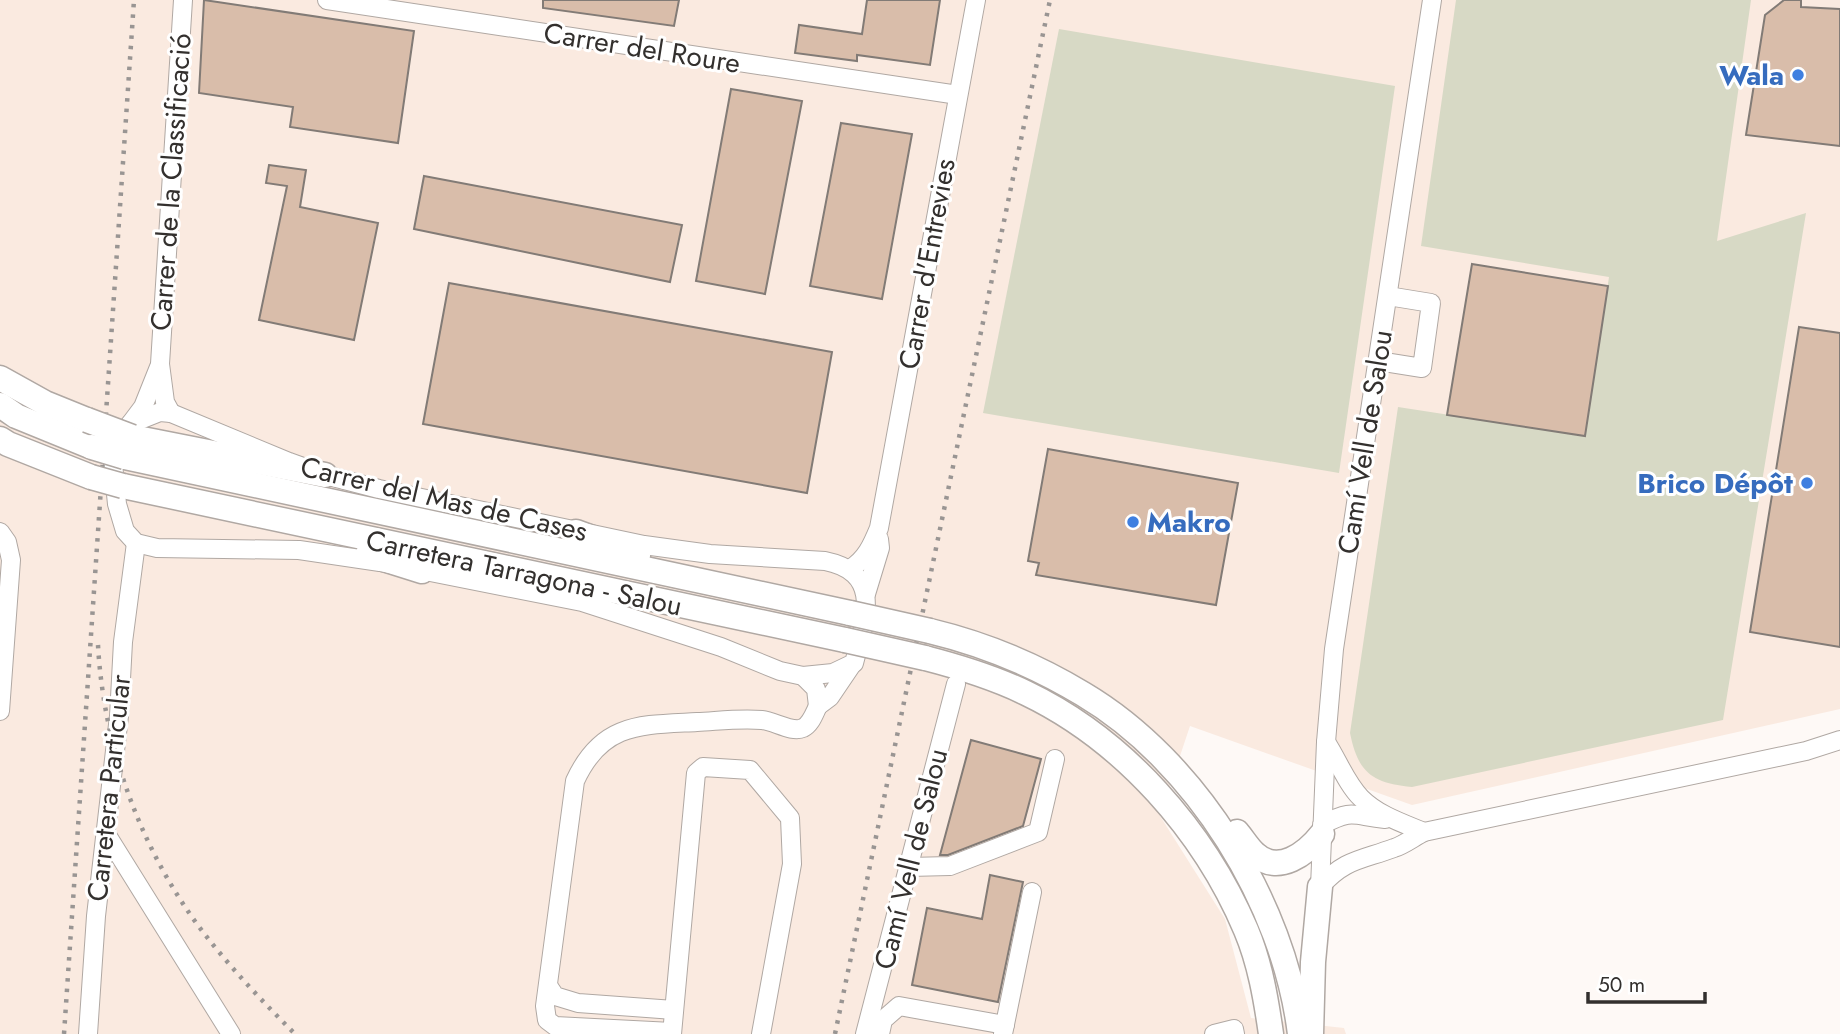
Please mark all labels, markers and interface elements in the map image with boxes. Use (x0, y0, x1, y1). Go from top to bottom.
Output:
street label: Carrer del Roure (541, 12, 743, 84)
street label: Carrer de la Classificació (140, 32, 202, 332)
place label: Wala (1719, 55, 1784, 96)
marker: Wala (1790, 67, 1806, 83)
street label: Carrer d'Entrevies (888, 156, 966, 372)
street label: Camí Vell de Salou (1327, 327, 1403, 557)
street label: Carrer del Mas de Cases (296, 446, 592, 552)
place label: Brico Dépôt (1637, 463, 1793, 504)
marker: Brico Dépôt (1799, 475, 1815, 491)
place label: Makro (1147, 502, 1231, 543)
marker: Makro (1125, 514, 1141, 530)
street label: Carretera Tarragona - Salou (362, 519, 686, 627)
street label: Carretera Particular (77, 672, 141, 903)
street label: Camí Vell de Salou (864, 744, 958, 974)
scale bar (1588, 960, 1705, 1004)
text: 50 m (1598, 970, 1645, 1000)

